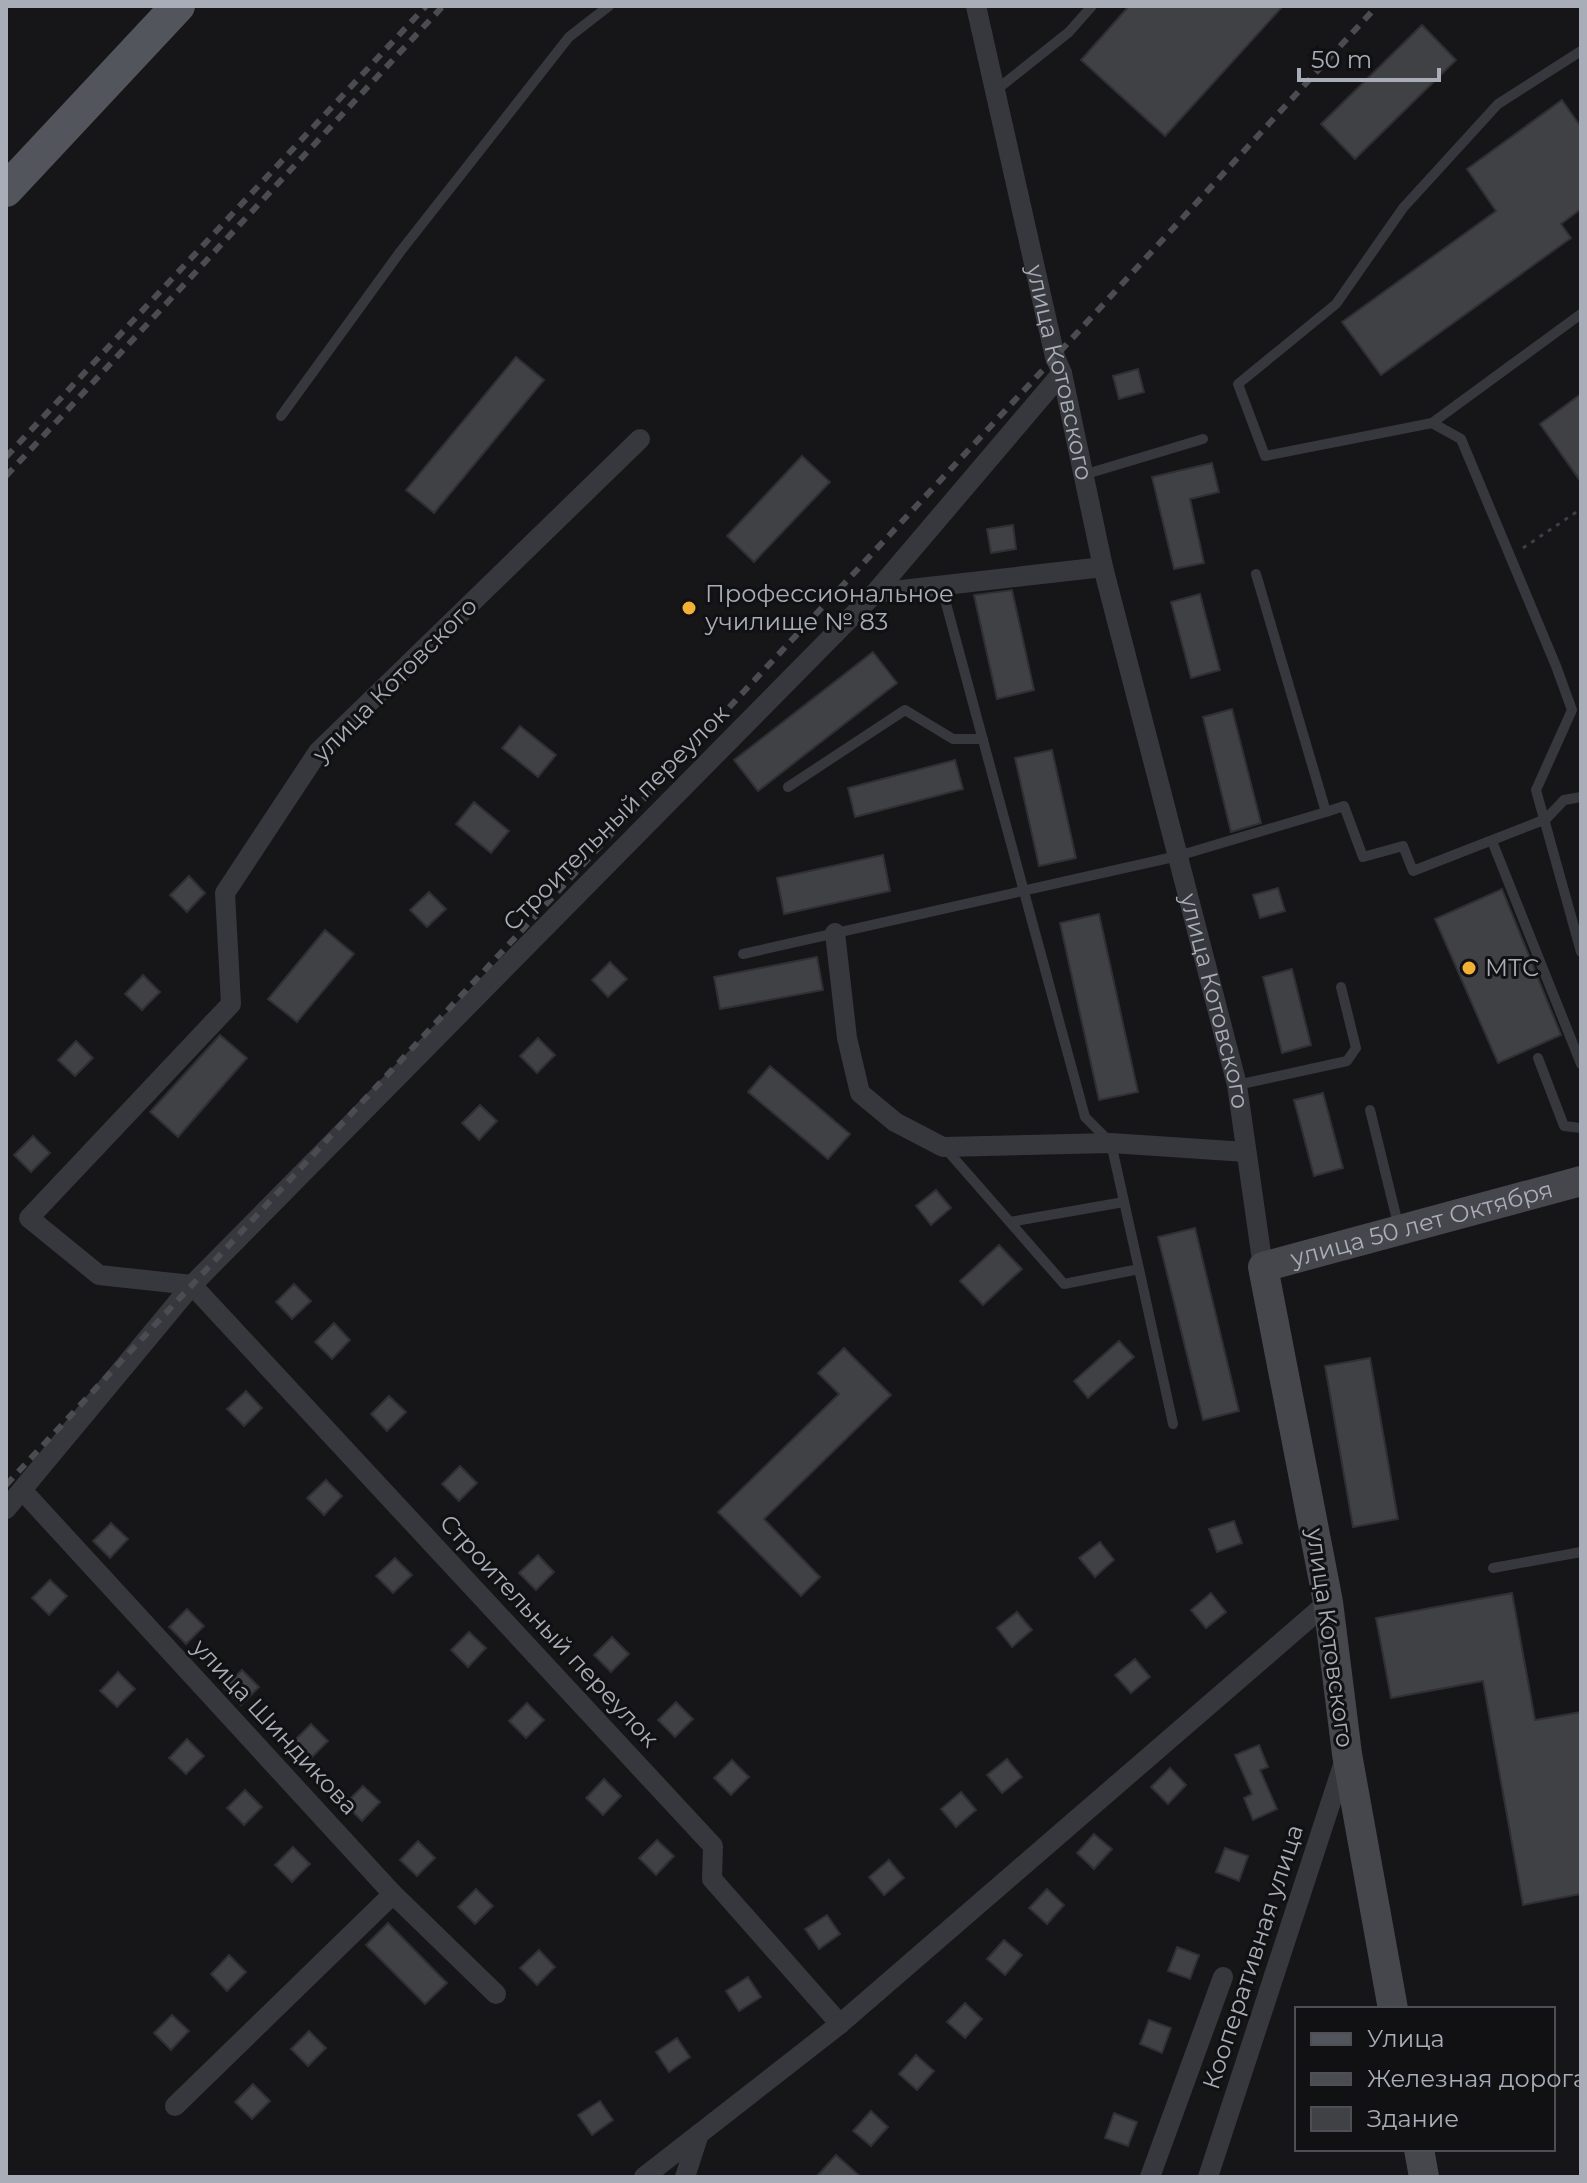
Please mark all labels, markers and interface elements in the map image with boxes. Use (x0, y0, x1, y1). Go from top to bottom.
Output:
scale bar (1299, 32, 1439, 82)
text: 50 m (1311, 45, 1372, 74)
street label: улица Котовского (1020, 261, 1099, 483)
place label: Профессиональное училище № 83 (704, 579, 954, 636)
street label: улица Котовского (305, 591, 483, 769)
marker: Профессиональное училище № 83 (680, 599, 698, 617)
street label: Строительный переулок (497, 699, 735, 937)
street label: улица Котовского (1174, 889, 1255, 1111)
place label: МТС (1485, 953, 1539, 982)
marker: МТС (1460, 959, 1478, 977)
street label: улица 50 лет Октября (1286, 1174, 1556, 1273)
street label: Строительный переулок (434, 1508, 665, 1753)
street label: улица Котовского (1301, 1525, 1360, 1749)
street label: улица Шиндикова (186, 1632, 364, 1821)
street label: Кооперативная улица (1196, 1821, 1309, 2093)
legend (1295, 2007, 1555, 2151)
text: Улица (1367, 2024, 1445, 2053)
text: Железная дорога (1367, 2064, 1587, 2093)
text: Здание (1367, 2104, 1459, 2133)

